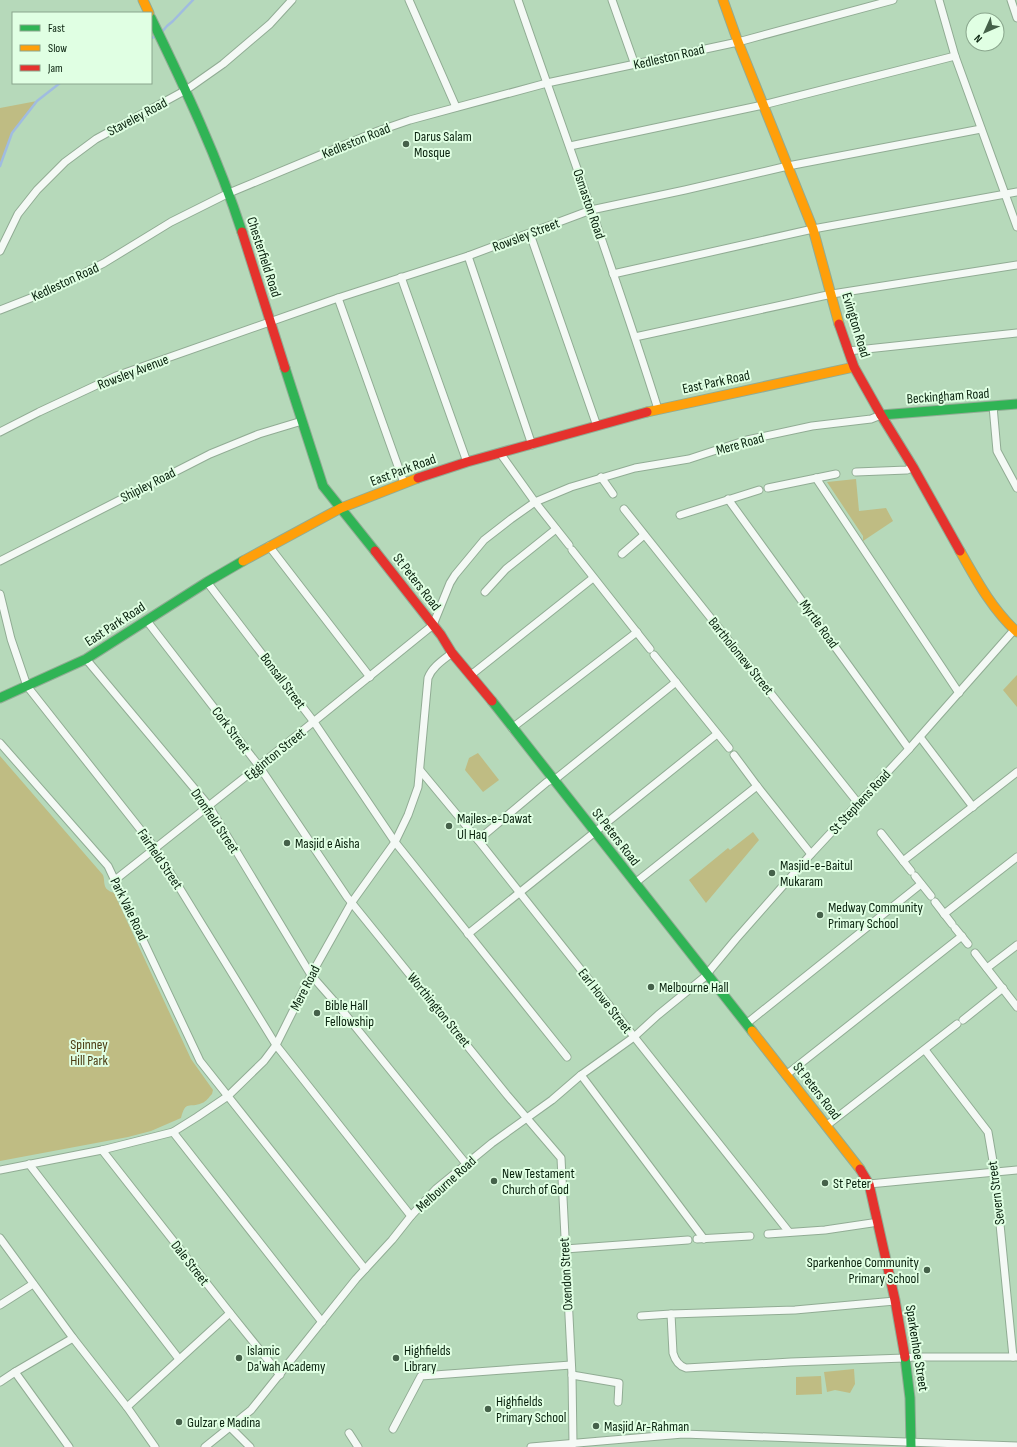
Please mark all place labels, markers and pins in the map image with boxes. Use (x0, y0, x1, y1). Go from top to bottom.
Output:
place label: Darus Salam Mosque (414, 128, 472, 161)
marker: Darus Salam Mosque (401, 139, 411, 149)
place label: Majles-e-Dawat Ul Haq (457, 810, 532, 843)
marker: Majles-e-Dawat Ul Haq (444, 821, 454, 831)
place label: Masjid e Aisha (295, 835, 360, 852)
marker: Masjid e Aisha (282, 838, 292, 848)
place label: Masjid-e-Baitul Mukaram (780, 857, 853, 890)
marker: Masjid-e-Baitul Mukaram (767, 868, 777, 878)
place label: Medway Community Primary School (828, 899, 924, 932)
marker: Medway Community Primary School (815, 910, 825, 920)
place label: Melbourne Hall (659, 979, 729, 996)
marker: Melbourne Hall (646, 982, 656, 992)
place label: Bible Hall Fellowship (325, 997, 374, 1030)
marker: Bible Hall Fellowship (312, 1008, 322, 1018)
place label: New Testament Church of God (502, 1165, 575, 1198)
place label: St Peter (833, 1175, 871, 1192)
marker: New Testament Church of God (489, 1176, 499, 1186)
marker: St Peter (820, 1178, 830, 1188)
place label: Sparkenhoe Community Primary School (807, 1254, 920, 1287)
marker: Sparkenhoe Community Primary School (922, 1265, 932, 1275)
place label: Islamic Da'wah Academy (247, 1342, 326, 1375)
place label: Highfields Library (404, 1342, 451, 1375)
marker: Islamic Da'wah Academy (234, 1353, 244, 1363)
marker: Highfields Library (391, 1353, 401, 1363)
place label: Highfields Primary School (496, 1393, 566, 1426)
marker: Highfields Primary School (483, 1404, 493, 1414)
place label: Gulzar e Madina (187, 1414, 261, 1431)
marker: Gulzar e Madina (174, 1417, 184, 1427)
place label: Masjid Ar-Rahman (604, 1418, 689, 1435)
marker: Masjid Ar-Rahman (591, 1421, 601, 1431)

